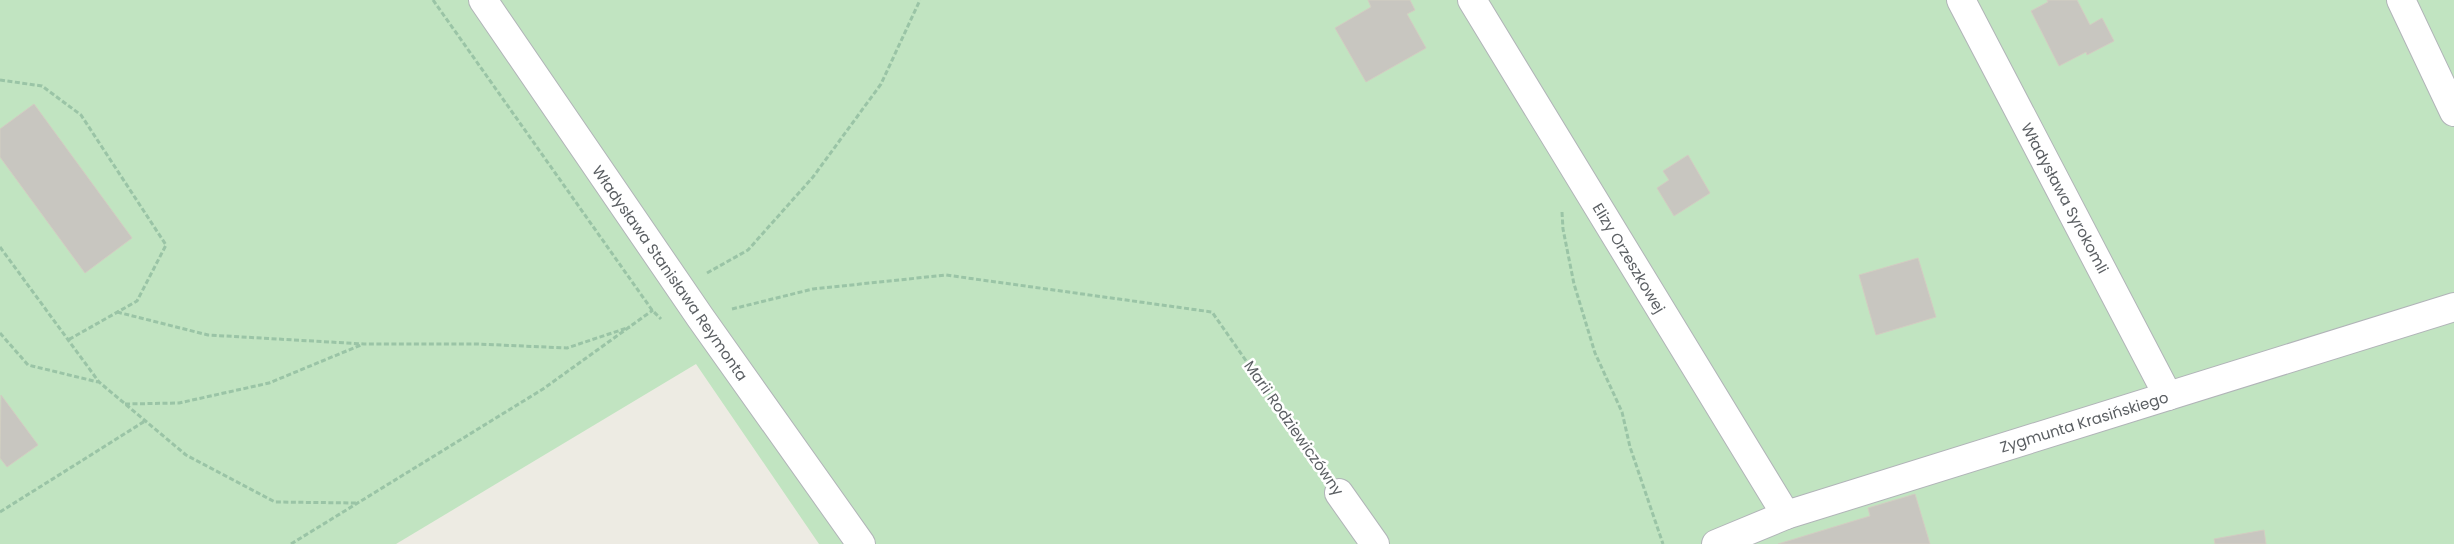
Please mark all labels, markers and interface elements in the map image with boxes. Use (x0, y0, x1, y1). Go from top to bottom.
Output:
street label: Władysława Syrokomli (2016, 119, 2114, 277)
street label: Władysława Stanisława Reymonta (587, 161, 753, 385)
street label: Elizy Orzeszkowej (1588, 199, 1670, 317)
street label: Marii Rodziewiczówny (1239, 356, 1349, 500)
street label: Zygmunta Krasińskiego (1997, 386, 2171, 458)

